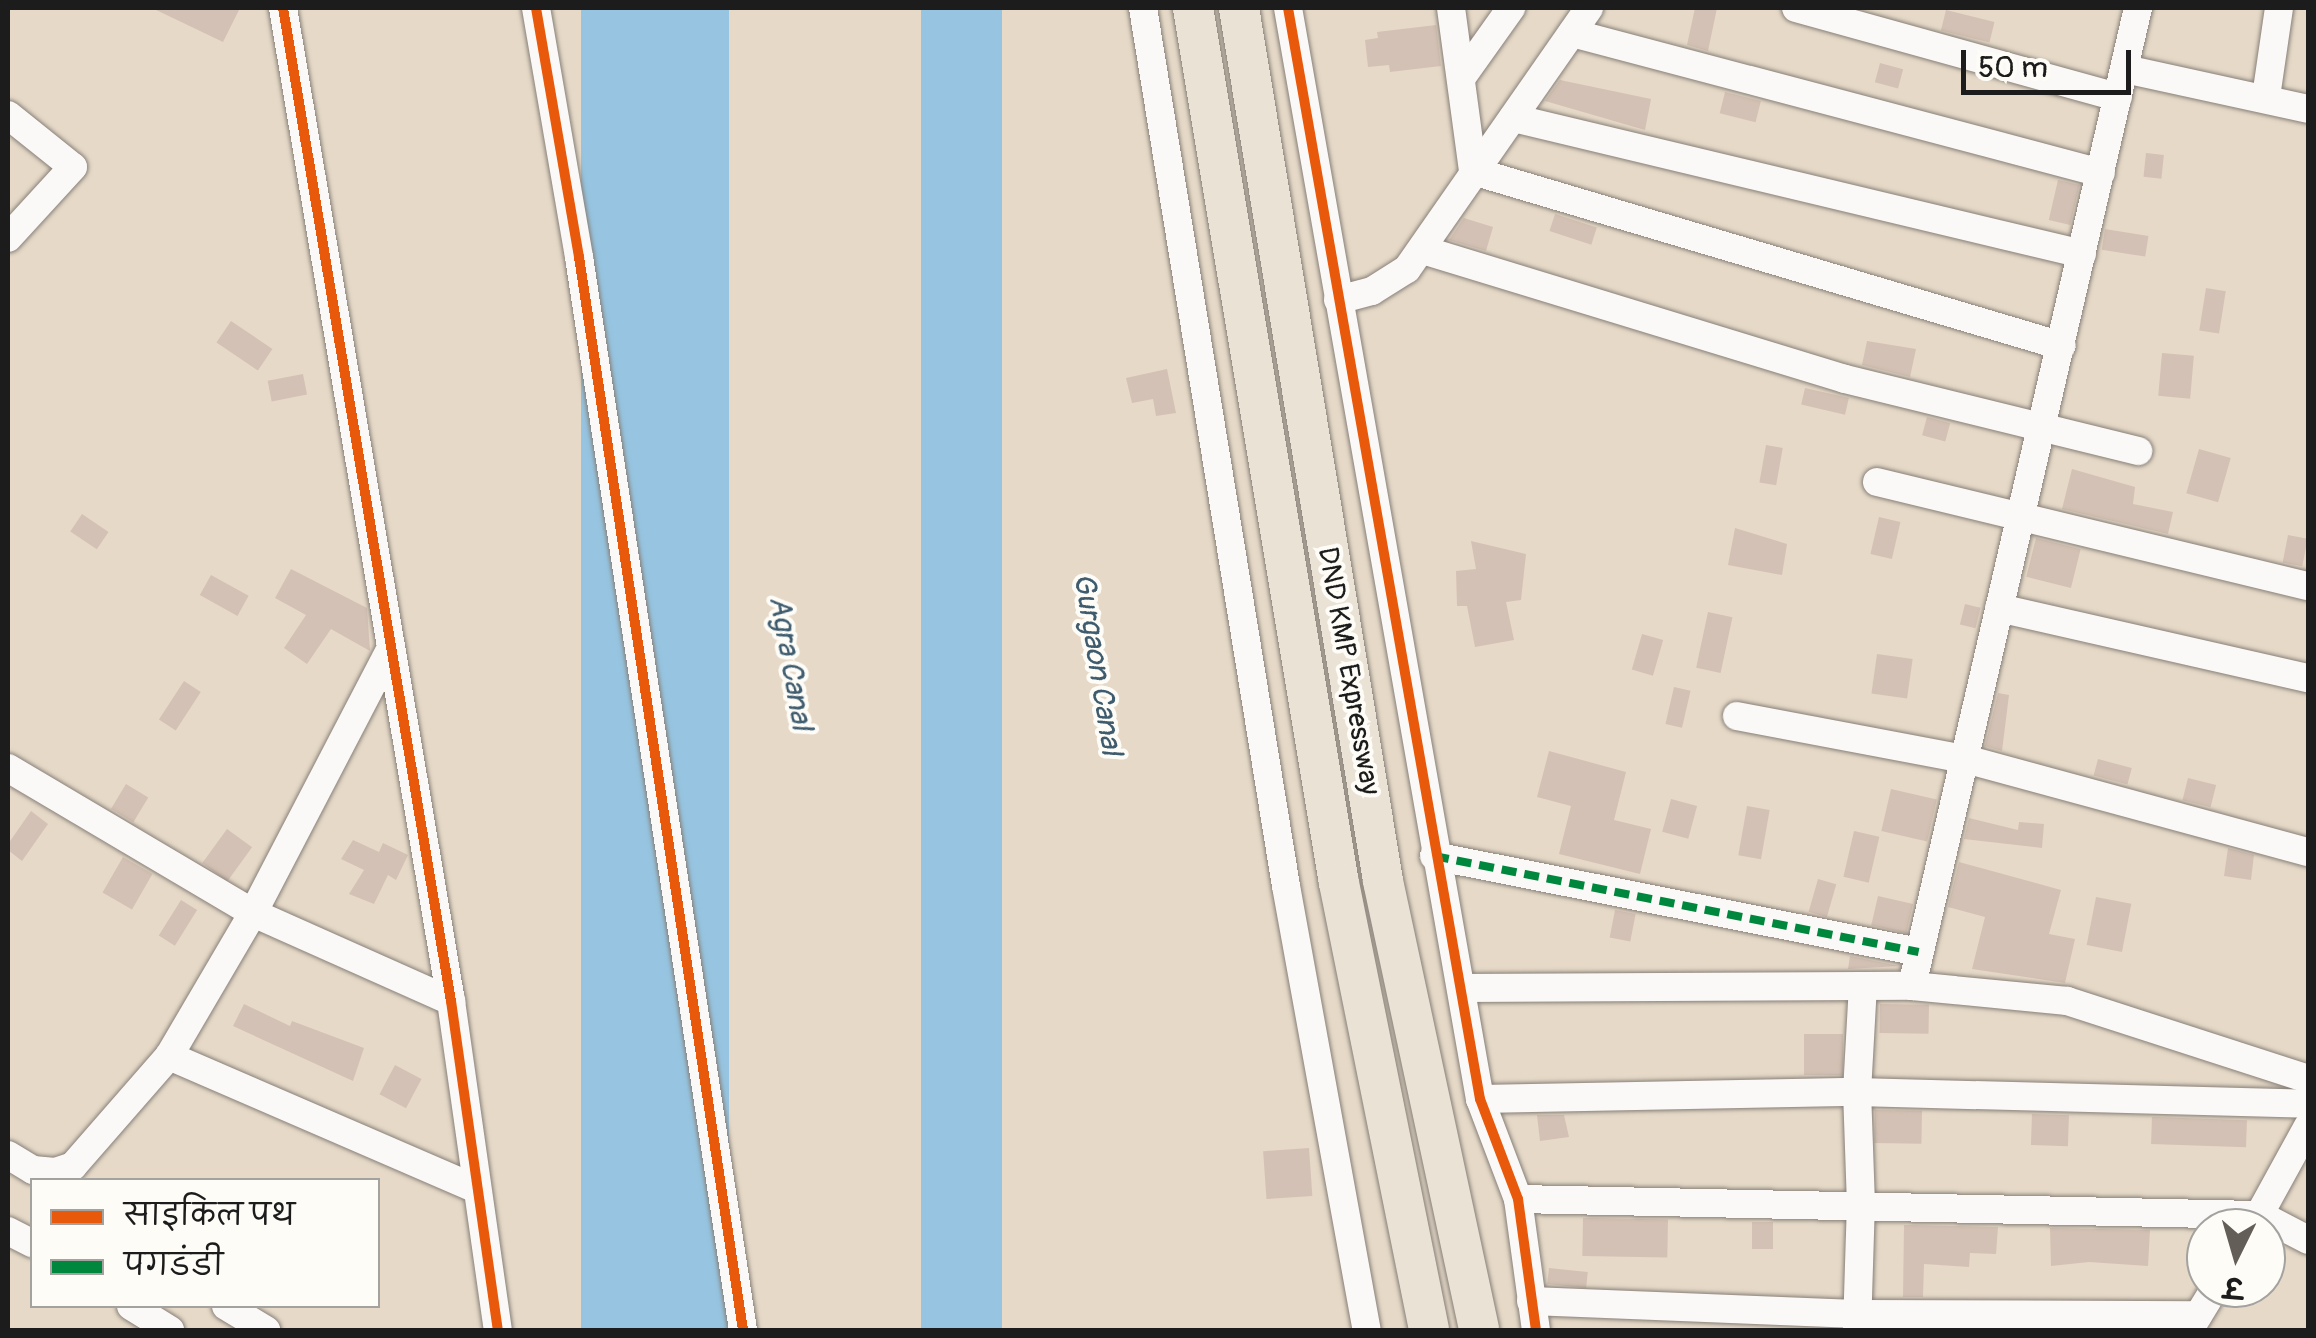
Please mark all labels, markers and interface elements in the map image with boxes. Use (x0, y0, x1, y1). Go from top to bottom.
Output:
scale bar (1966, 30, 2136, 92)
text: 50 m (1978, 49, 2048, 86)
street label: DND KMP Expressway (1310, 544, 1386, 798)
water label: Gurgaon Canal (1065, 570, 1129, 758)
water label: Agra Canal (761, 593, 819, 733)
legend (30, 1178, 380, 1308)
text: साइकिल पथ (124, 1197, 295, 1234)
north arrow (2186, 1208, 2286, 1308)
text: पगडंडी (124, 1247, 223, 1284)
text: उ (2223, 1268, 2244, 1305)

